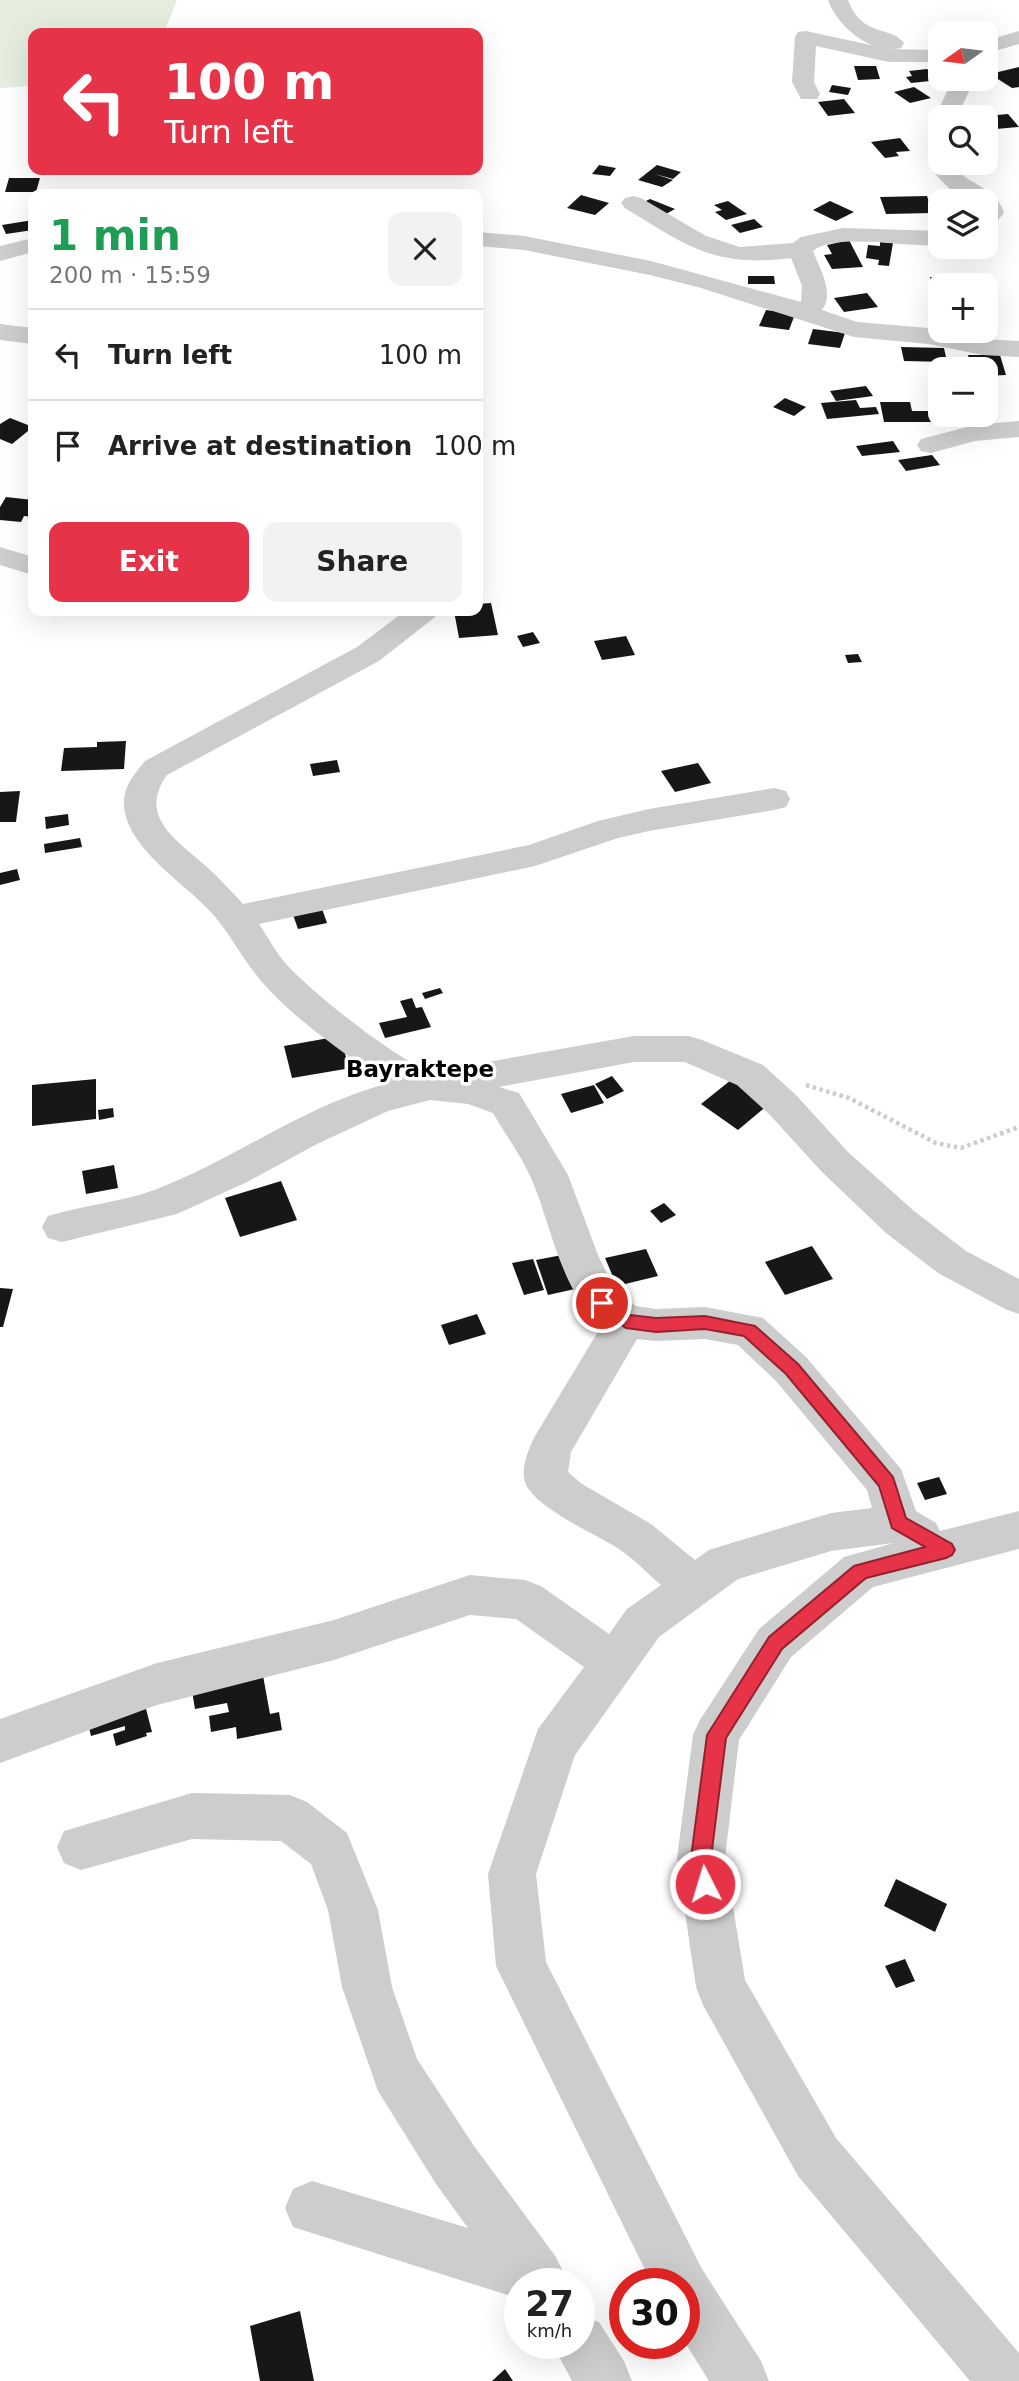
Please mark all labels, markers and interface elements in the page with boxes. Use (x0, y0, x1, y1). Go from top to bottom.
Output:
north arrow (928, 21, 998, 91)
map controls (928, 21, 998, 427)
text: 100 m (164, 54, 334, 111)
icon: left (49, 56, 140, 147)
button: search (928, 105, 998, 175)
text: Turn left (164, 113, 294, 151)
button: layers (928, 189, 998, 259)
text: 1 min (49, 211, 181, 260)
button: close (388, 212, 462, 286)
text: 200 m · 15:59 (49, 262, 211, 288)
button: + (928, 273, 998, 343)
icon: left (49, 336, 87, 374)
text: Turn left (108, 340, 232, 370)
text: 100 m (379, 340, 462, 370)
button: − (928, 357, 998, 427)
icon: arrive (49, 427, 87, 465)
text: Arrive at destination (108, 431, 412, 461)
text: 100 m (433, 431, 516, 461)
button: Exit (49, 522, 249, 602)
button: Share (263, 522, 462, 602)
district label: Bayraktepe (346, 1056, 494, 1082)
pin (572, 1273, 632, 1333)
icon: arrive (583, 1284, 621, 1322)
position arrow (668, 1847, 742, 1921)
speed limit sign: 30 (609, 2268, 700, 2359)
text: 27 (525, 2284, 574, 2324)
text: km/h (527, 2320, 572, 2341)

